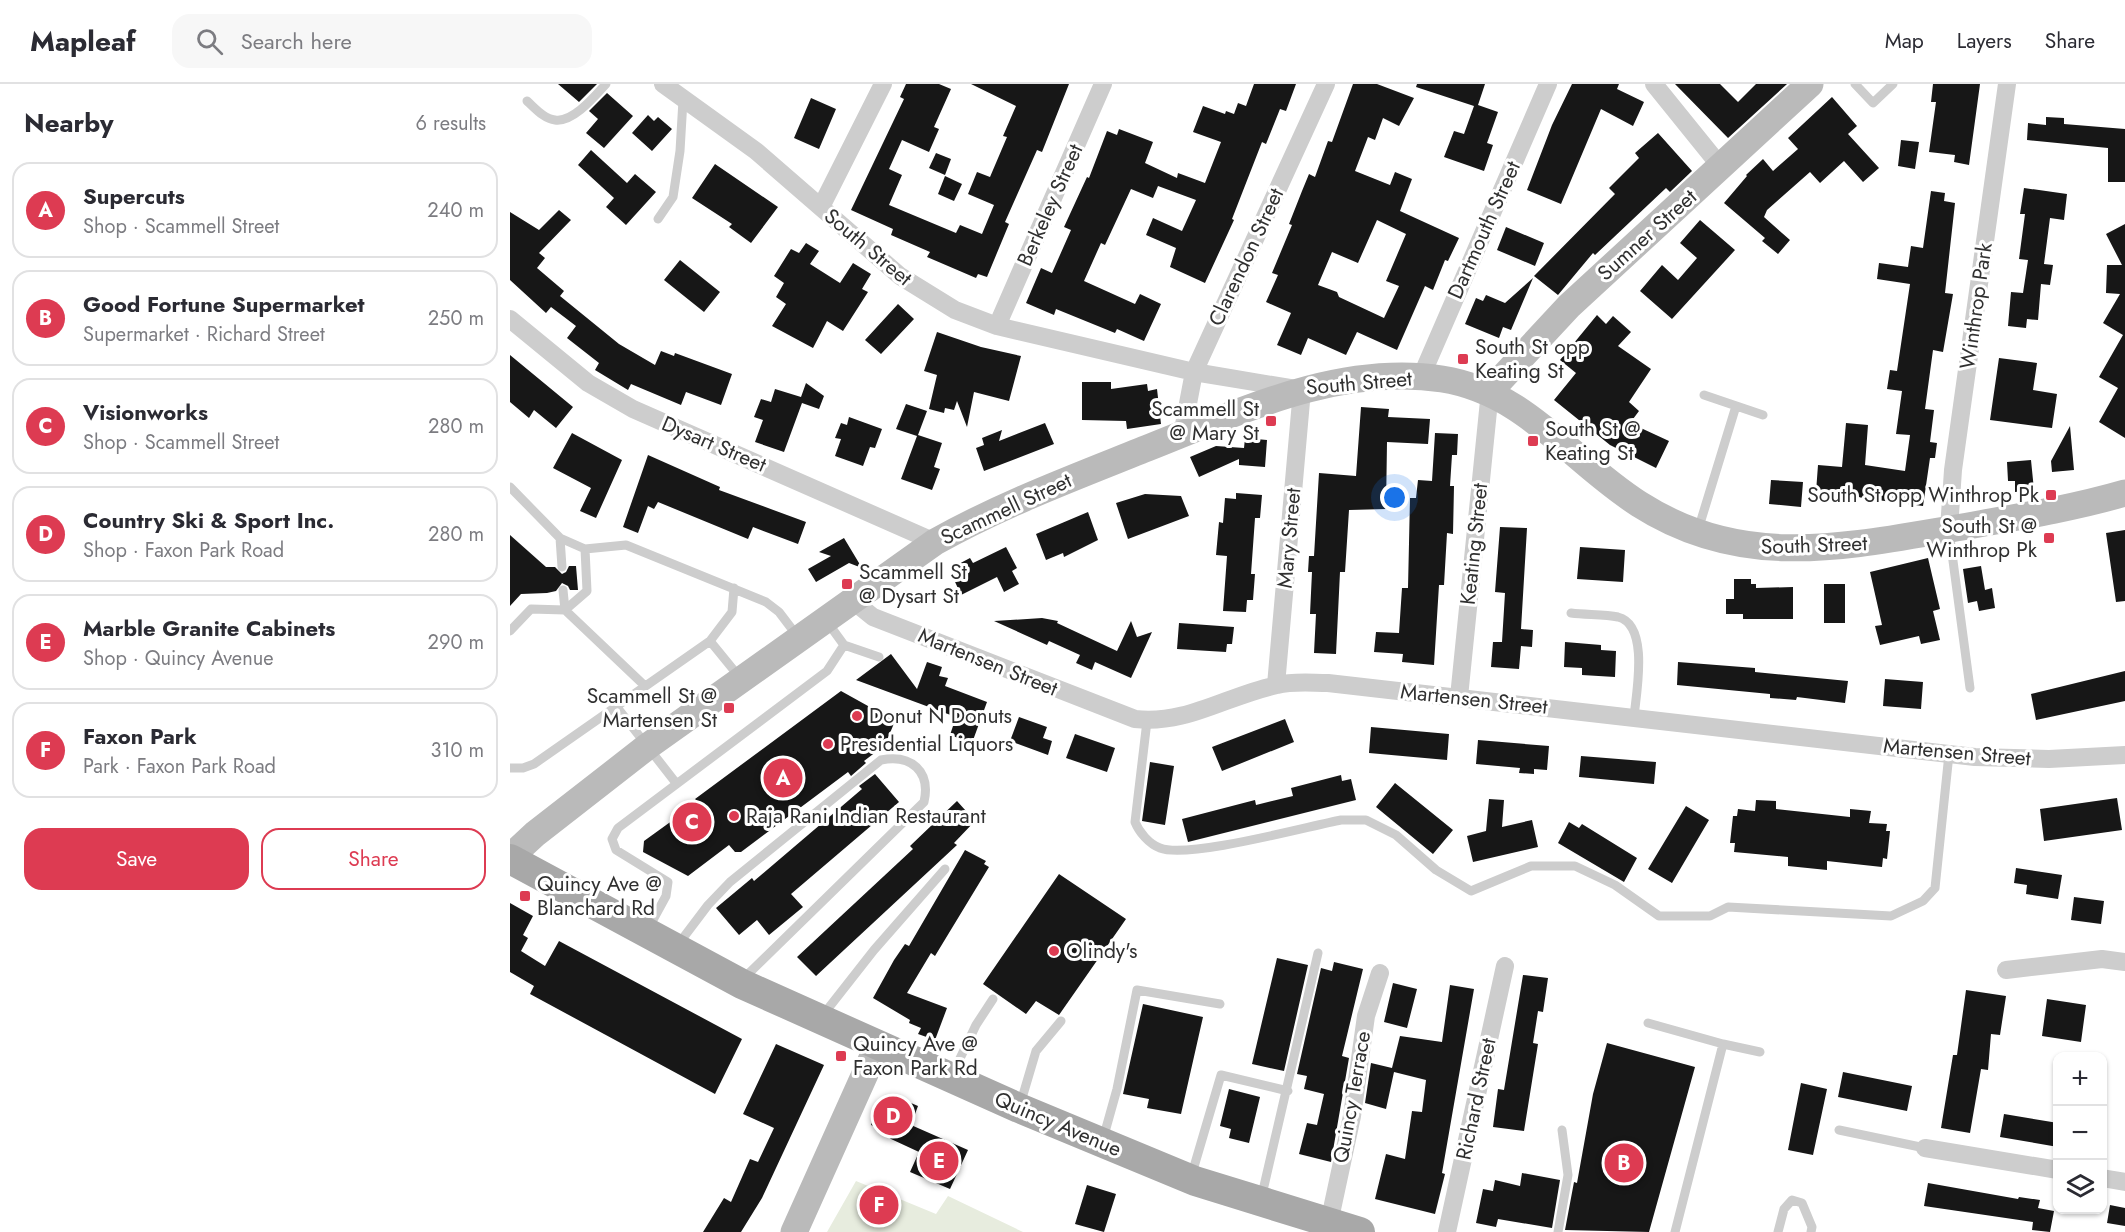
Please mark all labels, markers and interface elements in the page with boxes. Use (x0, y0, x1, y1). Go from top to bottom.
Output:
search box (172, 14, 592, 68)
text: Mapleaf (30, 21, 136, 62)
icon: search (193, 25, 226, 58)
text: Search here (241, 25, 352, 57)
text: Map (1885, 26, 1924, 56)
text: Layers (1957, 26, 2012, 56)
text: Share (2045, 26, 2095, 56)
text: Nearby (24, 104, 113, 142)
text: 6 results (416, 109, 486, 138)
street label: Berkeley Street (1010, 139, 1090, 271)
street label: Dartmouth Street (1440, 156, 1528, 304)
text: Supercuts (83, 180, 185, 212)
street label: Sumner Street (1591, 182, 1703, 288)
street label: Clarendon Street (1201, 183, 1291, 331)
text: A (38, 196, 53, 225)
text: 240 m (427, 196, 484, 225)
street label: South Street (818, 201, 918, 293)
text: Shop · Scammell Street (83, 212, 279, 241)
street label: Winthrop Park (1952, 240, 2000, 371)
text: Good Fortune Supermarket (83, 288, 365, 320)
text: B (39, 304, 52, 333)
text: 250 m (428, 304, 484, 333)
text: Supermarket · Richard Street (83, 320, 325, 349)
place label: South St opp Keating St (1475, 332, 1590, 386)
marker: South St opp Keating St (1456, 352, 1470, 366)
street label: South Street (1305, 363, 1413, 403)
place label: Scammell St @ Mary St (1151, 394, 1259, 448)
text: Visionworks (83, 396, 208, 428)
street label: Dysart Street (657, 408, 771, 480)
text: C (38, 412, 53, 441)
text: 280 m (428, 412, 484, 441)
marker: Scammell St @ Mary St (1264, 414, 1278, 428)
place label: South St @ Keating St (1545, 414, 1640, 468)
text: Shop · Scammell Street (83, 428, 279, 457)
marker: South St @ Keating St (1526, 434, 1540, 448)
street label: Scammell Street (936, 466, 1076, 552)
place label: South St opp Winthrop Pk (1807, 480, 2040, 510)
street label: Keating Street (1453, 482, 1495, 606)
your location (1380, 483, 1409, 512)
street label: Mary Street (1270, 487, 1308, 589)
marker: South St opp Winthrop Pk (2044, 488, 2058, 502)
text: Country Ski & Sport Inc. (83, 504, 334, 536)
place label: South St @ Winthrop Pk (1926, 511, 2038, 565)
text: D (38, 520, 53, 549)
text: 280 m (428, 520, 484, 549)
street label: South Street (1760, 528, 1868, 562)
marker: South St @ Winthrop Pk (2042, 531, 2056, 545)
text: Shop · Faxon Park Road (83, 536, 284, 565)
place label: Scammell St @ Dysart St (859, 557, 967, 611)
marker: Scammell St @ Dysart St (840, 577, 854, 591)
text: Marble Granite Cabinets (83, 612, 335, 644)
street label: Martensen Street (914, 620, 1062, 704)
text: E (39, 628, 52, 657)
text: 290 m (428, 628, 484, 657)
text: Shop · Quincy Avenue (83, 644, 273, 673)
street label: Martensen Street (1399, 676, 1549, 722)
place label: Scammell St @ Martensen St (587, 681, 717, 735)
marker: Scammell St @ Martensen St (722, 701, 736, 715)
place label: Donut N Donuts (869, 701, 1012, 731)
marker: Donut N Donuts (850, 709, 864, 723)
text: Faxon Park (83, 720, 197, 752)
place label: Presidential Liquors (840, 729, 1013, 759)
street label: Martensen Street (1882, 731, 2032, 773)
text: F (40, 736, 51, 765)
text: 310 m (430, 736, 484, 765)
marker: Presidential Liquors (821, 737, 835, 751)
text: Park · Faxon Park Road (83, 752, 276, 781)
pin: A (764, 756, 802, 800)
pin: C (672, 800, 711, 844)
place label: Raja Rani Indian Restaurant (746, 801, 986, 831)
marker: Raja Rani Indian Restaurant (727, 809, 741, 823)
button: Save (24, 828, 249, 890)
button: Share (261, 828, 486, 890)
place label: Quincy Ave @ Blanchard Rd (537, 869, 662, 923)
marker: Quincy Ave @ Blanchard Rd (518, 889, 532, 903)
place label: Olindy's (1066, 936, 1137, 966)
marker: Olindy's (1047, 944, 1061, 958)
street label: Quincy Terrace (1326, 1028, 1378, 1165)
place label: Quincy Ave @ Faxon Park Rd (853, 1029, 978, 1083)
street label: Richard Street (1448, 1035, 1504, 1163)
marker: Quincy Ave @ Faxon Park Rd (834, 1049, 848, 1063)
map controls (2053, 1052, 2107, 1214)
button: + (2053, 1052, 2107, 1106)
street label: Quincy Avenue (990, 1084, 1126, 1164)
pin: D (874, 1094, 913, 1138)
button: − (2053, 1106, 2107, 1160)
pin: E (920, 1138, 958, 1184)
pin: B (1604, 1140, 1644, 1186)
button: layers (2053, 1160, 2107, 1214)
pin: F (860, 1182, 898, 1228)

